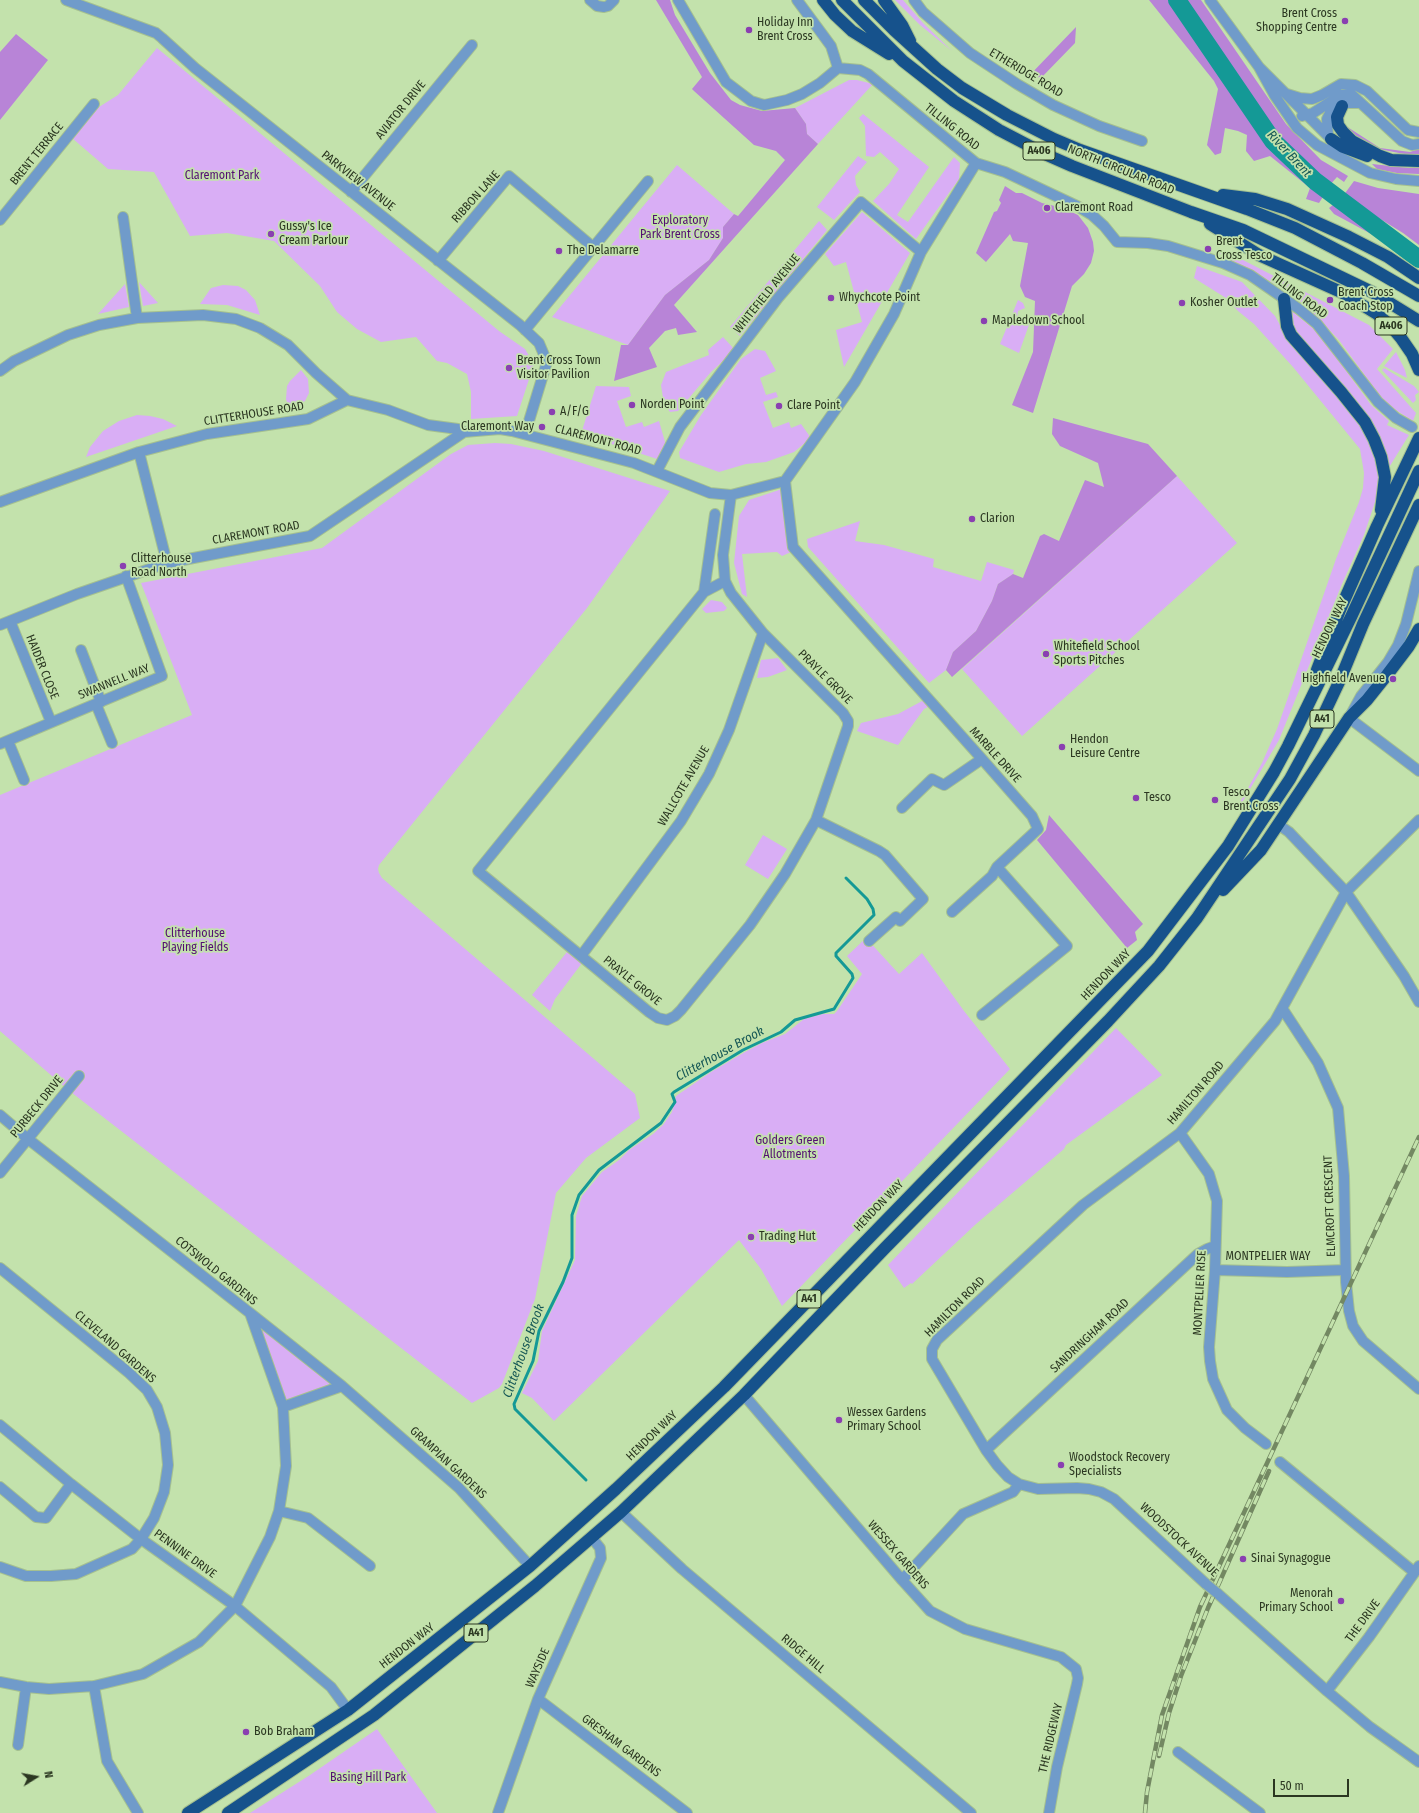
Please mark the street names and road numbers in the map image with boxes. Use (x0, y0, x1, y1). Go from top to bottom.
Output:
street label: ETHERIDGE ROAD (987, 45, 1065, 101)
street label: AVIATOR DRIVE (373, 78, 429, 142)
street label: TILLING ROAD (922, 100, 982, 154)
street label: BRENT TERRACE (7, 120, 67, 188)
road number: A406 (1023, 142, 1055, 160)
street label: NORTH CIRCULAR ROAD (1066, 142, 1176, 198)
street label: PARKVIEW AVENUE (318, 148, 398, 214)
street label: RIBBON LANE (449, 168, 503, 226)
street label: WHITEFIELD AVENUE (731, 252, 803, 336)
street label: TILLING ROAD (1268, 270, 1330, 322)
road number: A406 (1375, 317, 1407, 335)
street label: CLITTERHOUSE ROAD (203, 399, 305, 429)
street label: CLAREMONT ROAD (553, 422, 643, 458)
street label: CLAREMONT ROAD (211, 518, 301, 548)
street label: HENDON WAY (1309, 595, 1351, 661)
street label: HAIDER CLOSE (22, 632, 62, 702)
street label: PRAYLE GROVE (795, 647, 855, 707)
street label: SWANNELL WAY (76, 661, 152, 703)
road number: A41 (1310, 710, 1334, 728)
street label: MARBLE DRIVE (966, 724, 1024, 786)
street label: WALLCOTE AVENUE (655, 743, 713, 829)
street label: HENDON WAY (1078, 946, 1134, 1004)
street label: PRAYLE GROVE (600, 953, 664, 1009)
street label: HAMILTON ROAD (1164, 1058, 1228, 1128)
street label: PURBECK DRIVE (8, 1073, 66, 1141)
street label: ELMCROFT CRESCENT (1321, 1155, 1339, 1257)
street label: HENDON WAY (851, 1177, 907, 1235)
street label: COTSWOLD GARDENS (172, 1234, 260, 1308)
street label: MONTPELIER RISE (1191, 1250, 1209, 1336)
street label: MONTPELIER WAY (1226, 1250, 1310, 1264)
street label: HAMILTON ROAD (922, 1274, 988, 1340)
road number: A41 (797, 1290, 821, 1308)
street label: SANDRINGHAM ROAD (1048, 1296, 1132, 1376)
street label: CLEVELAND GARDENS (71, 1308, 159, 1386)
street label: HENDON WAY (623, 1408, 681, 1464)
street label: GRAMPIAN GARDENS (407, 1424, 489, 1502)
street label: WOODSTOCK AVENUE (1137, 1500, 1221, 1580)
street label: WESSEX GARDENS (864, 1518, 932, 1592)
street label: PENNINE DRIVE (151, 1527, 219, 1581)
street label: THE DRIVE (1343, 1597, 1383, 1645)
street label: HENDON WAY (377, 1620, 437, 1672)
road number: A41 (464, 1624, 488, 1642)
street label: RIDGE HILL (778, 1631, 828, 1677)
street label: WAYSIDE (523, 1646, 553, 1690)
street label: THE RIDGEWAY (1036, 1702, 1066, 1774)
street label: GRESHAM GARDENS (579, 1712, 663, 1780)

